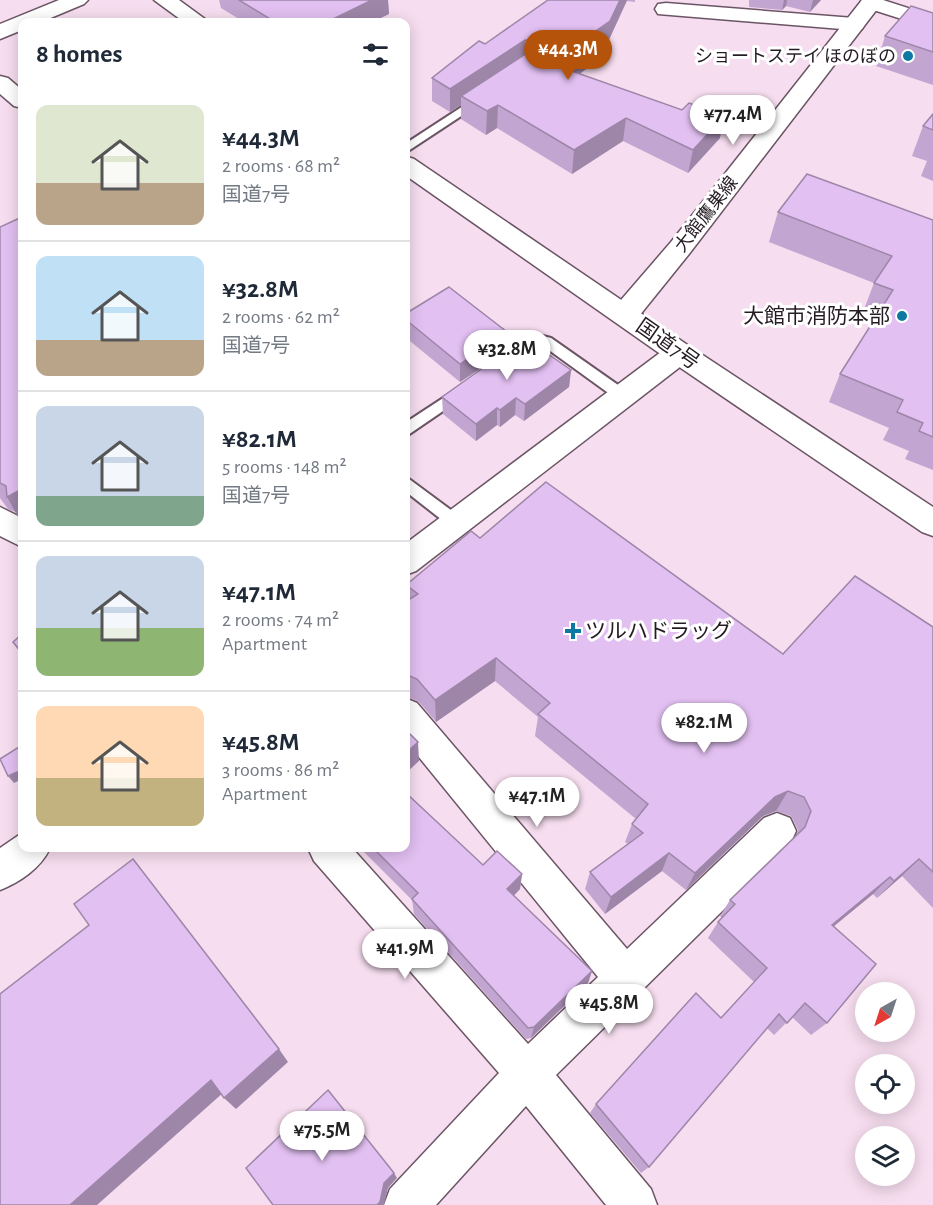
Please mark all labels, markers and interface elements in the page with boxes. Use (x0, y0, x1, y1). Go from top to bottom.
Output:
pin: ¥44.3M (519, 30, 617, 81)
icon: filters (359, 38, 392, 71)
text: ¥44.3M (538, 39, 598, 59)
text: 8 homes (36, 41, 123, 67)
place label: ショートステイ ほのぼの (695, 47, 896, 66)
marker: ショートステイ ほのぼの (901, 49, 915, 63)
pin: ¥77.4M (684, 95, 782, 146)
text: ¥77.4M (704, 104, 762, 124)
text: ¥44.3M (222, 125, 300, 151)
icon: home (84, 129, 156, 201)
text: 2 rooms · 68 m² (222, 156, 340, 176)
street label: 大館鷹巣線 (670, 172, 742, 256)
text: 国道7号 (222, 185, 290, 205)
text: ¥32.8M (222, 276, 299, 302)
icon: home (84, 280, 156, 352)
place label: 大館市消防本部 (743, 305, 890, 327)
text: 2 rooms · 62 m² (222, 307, 340, 327)
marker: 大館市消防本部 (895, 309, 909, 323)
street label: 国道7号 (632, 314, 704, 374)
pin: ¥32.8M (458, 330, 556, 381)
text: 国道7号 (222, 336, 290, 356)
text: ¥32.8M (478, 339, 536, 359)
text: ¥82.1M (222, 426, 297, 452)
icon: home (84, 430, 156, 502)
text: 5 rooms · 148 m² (222, 457, 346, 477)
text: 国道7号 (222, 486, 290, 506)
text: ¥47.1M (222, 579, 296, 605)
icon: home (84, 580, 156, 652)
text: 2 rooms · 74 m² (222, 610, 339, 630)
place label: ツルハドラッグ (585, 620, 732, 642)
marker: ツルハドラッグ (566, 624, 580, 638)
text: Apartment (222, 634, 307, 654)
pin: ¥82.1M (655, 703, 753, 754)
text: ¥82.1M (675, 712, 733, 732)
text: ¥45.8M (222, 729, 299, 755)
icon: home (84, 730, 156, 802)
text: 3 rooms · 86 m² (222, 760, 339, 780)
pin: ¥47.1M (488, 777, 586, 828)
text: Apartment (222, 784, 307, 804)
text: ¥47.1M (509, 786, 565, 806)
pin: ¥41.9M (356, 929, 454, 980)
text: ¥41.9M (376, 938, 434, 958)
north arrow (855, 982, 915, 1042)
map controls (855, 982, 915, 1186)
pin: ¥45.8M (560, 984, 658, 1035)
text: ¥45.8M (579, 993, 639, 1013)
button: locate (855, 1054, 915, 1114)
pin: ¥75.5M (273, 1111, 371, 1162)
text: ¥75.5M (294, 1120, 350, 1140)
button: layers (855, 1126, 915, 1186)

